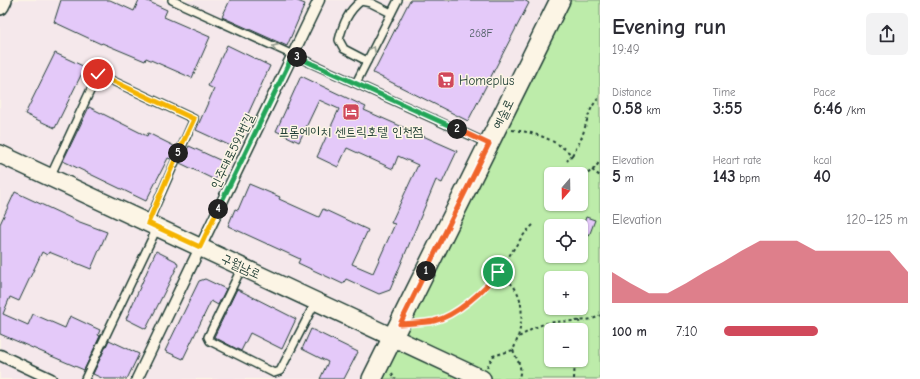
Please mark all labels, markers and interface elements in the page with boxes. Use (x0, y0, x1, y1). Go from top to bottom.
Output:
button: share (866, 13, 908, 55)
text: Evening run (612, 14, 726, 40)
house number: 268F (469, 27, 494, 40)
text: 19:49 (612, 42, 640, 57)
one-way arrow (271, 44, 279, 52)
one-way arrow (368, 45, 376, 53)
pin: 3 (287, 47, 307, 67)
text: 3 (294, 50, 300, 63)
pin (81, 57, 115, 91)
icon: check (87, 63, 109, 85)
supermarket icon: Homeplus (436, 70, 456, 90)
place label: Homeplus (459, 73, 514, 88)
text: Distance (612, 86, 651, 99)
text: Time (713, 86, 736, 99)
text: Pace (813, 86, 836, 99)
street label: 예술로 (489, 97, 517, 131)
text: 0.58 (612, 99, 643, 118)
text: 3:55 (713, 99, 743, 118)
text: 6:46 (813, 99, 843, 118)
hotel icon: 프롬에이치 센트릭호텔 인천점 (341, 102, 361, 122)
text: km (643, 104, 661, 117)
text: /km (843, 104, 866, 117)
street label: 인주대로591번길 (207, 111, 257, 191)
pin: 2 (447, 119, 467, 139)
text: 2 (454, 122, 460, 135)
place label: 프롬에이치 센트릭호텔 인천점 (279, 124, 423, 139)
pin: 5 (168, 143, 188, 163)
text: 5 (175, 146, 181, 159)
text: Elevation (612, 154, 654, 167)
text: Heart rate (713, 154, 761, 167)
text: kcal (813, 154, 832, 167)
north arrow (544, 167, 588, 211)
map controls (544, 167, 588, 367)
text: 5 (612, 167, 621, 186)
text: 143 (713, 167, 736, 186)
text: 40 (813, 167, 831, 186)
text: m (621, 172, 634, 185)
text: bpm (736, 172, 760, 185)
pin: 4 (208, 199, 228, 219)
text: 4 (215, 202, 221, 215)
text: Elevation (612, 212, 662, 227)
text: 120–125 m (846, 212, 908, 227)
button: locate (544, 219, 588, 263)
street label: 구월남로 (219, 250, 263, 282)
pin (481, 255, 515, 289)
pin: 1 (416, 261, 436, 281)
icon: arrive (487, 261, 509, 283)
text: 1 (424, 264, 428, 277)
button: + (544, 271, 588, 315)
button: − (544, 323, 588, 367)
text: 100 m (612, 324, 647, 339)
text: 7:10 (676, 324, 698, 339)

